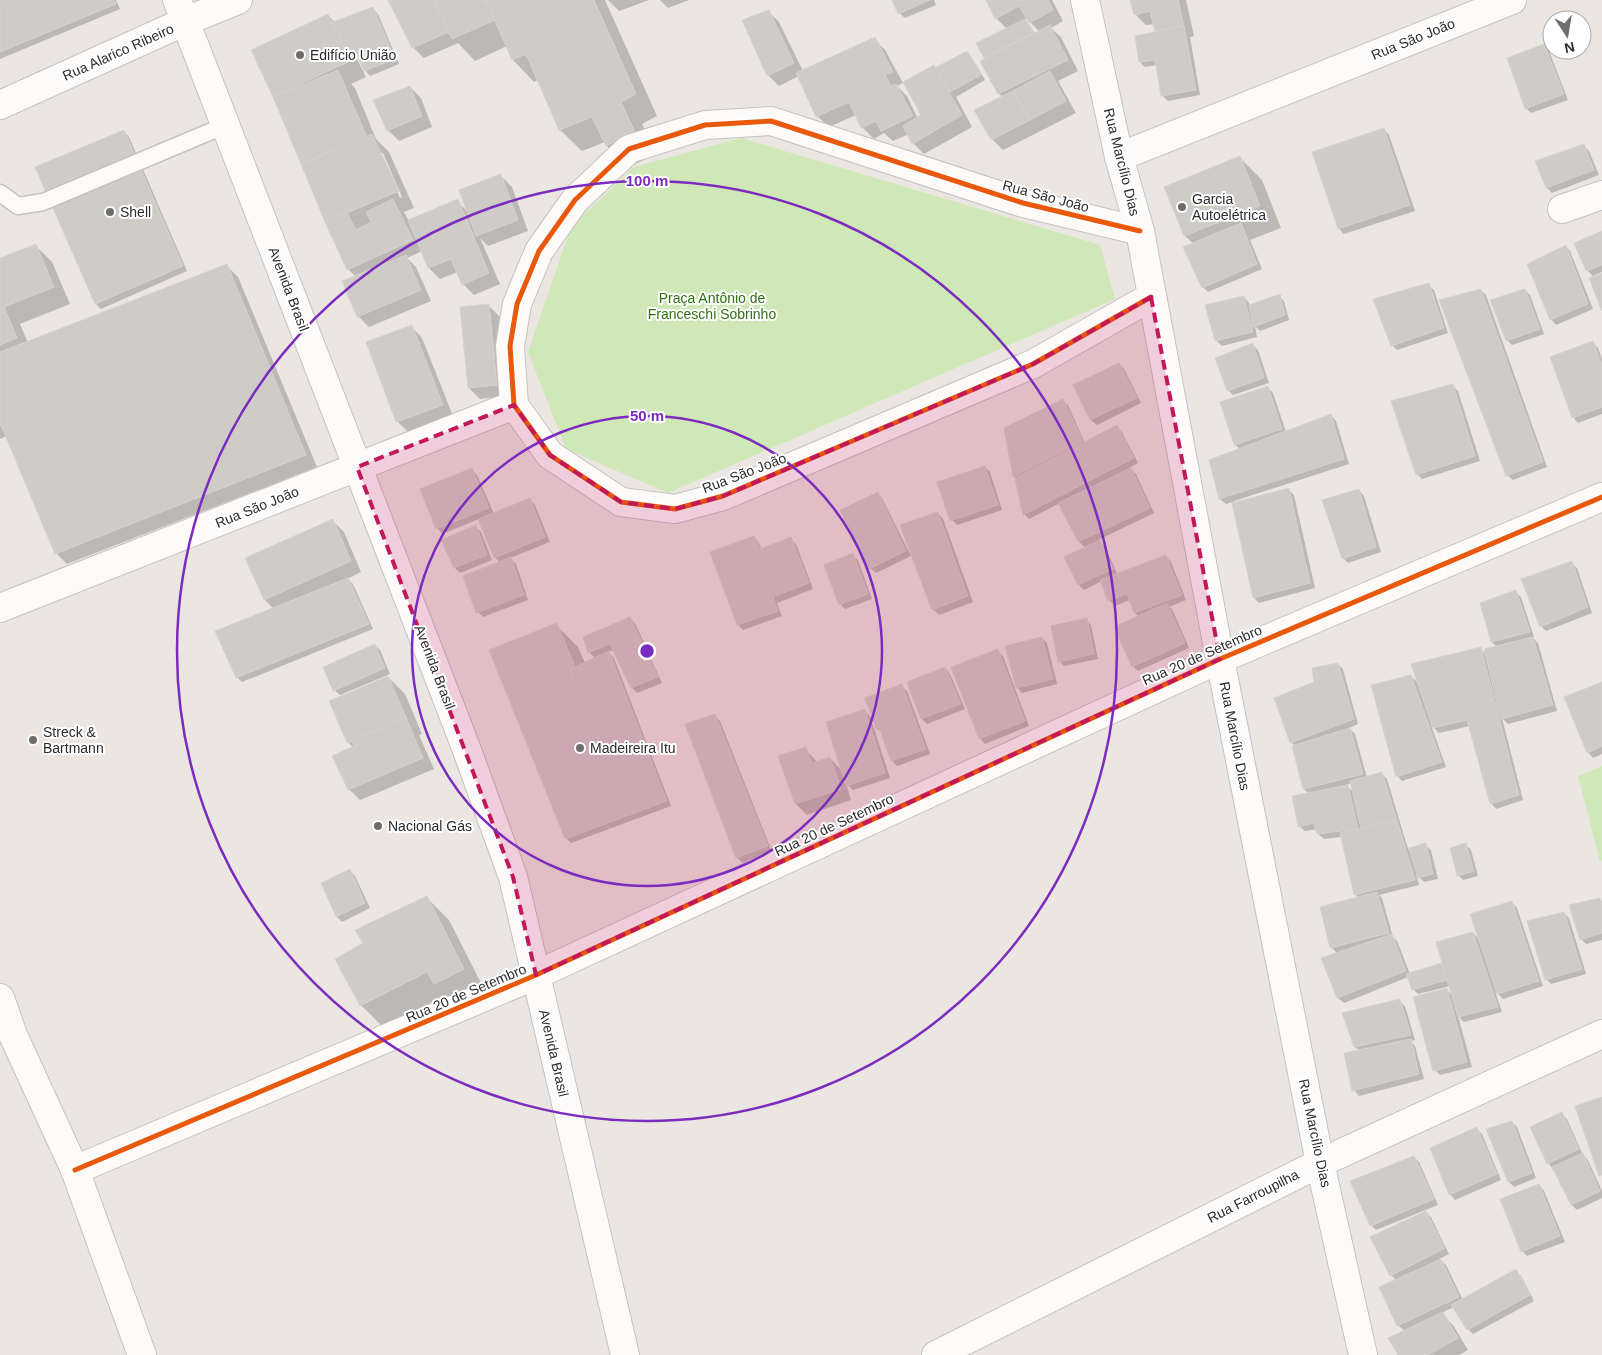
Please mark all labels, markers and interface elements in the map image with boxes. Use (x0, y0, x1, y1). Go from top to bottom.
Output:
north arrow (1542, 10, 1592, 60)
street label: Rua São João (1369, 15, 1457, 63)
street label: Rua Alarico Ribeiro (60, 20, 176, 84)
text: N (1563, 39, 1576, 57)
place label: Edifício União (310, 47, 397, 63)
marker: Edifício União (294, 49, 306, 61)
street label: Rua Marcílio Dias (1101, 106, 1143, 218)
text: 100 m (626, 172, 668, 189)
street label: Rua São João (1001, 177, 1091, 215)
place label: Garcia Autoelétrica (1192, 191, 1266, 223)
marker: Garcia Autoelétrica (1176, 201, 1188, 213)
place label: Shell (120, 204, 151, 220)
marker: Shell (104, 206, 116, 218)
street label: Avenida Brasil (266, 244, 312, 334)
park label: Praça Antônio de Franceschi Sobrinho (648, 290, 776, 322)
text: 50 m (630, 407, 664, 424)
street label: Rua São João (700, 450, 788, 496)
street label: Rua São João (213, 483, 301, 531)
street label: Rua 20 de Setembro (1140, 621, 1264, 689)
street label: Avenida Brasil (412, 622, 458, 712)
centre of rings (638, 642, 656, 660)
street label: Rua Marcílio Dias (1217, 680, 1253, 792)
place label: Streck & Bartmann (43, 724, 104, 756)
marker: Streck & Bartmann (27, 734, 39, 746)
place label: Madeireira Itu (590, 740, 676, 756)
marker: Madeireira Itu (574, 742, 586, 754)
street label: Rua 20 de Setembro (772, 790, 896, 860)
place label: Nacional Gás (388, 818, 472, 834)
marker: Nacional Gás (372, 820, 384, 832)
street label: Rua 20 de Setembro (403, 960, 529, 1026)
street label: Avenida Brasil (536, 1008, 572, 1098)
street label: Rua Marcílio Dias (1296, 1077, 1334, 1189)
street label: Rua Farroupilha (1205, 1166, 1302, 1226)

